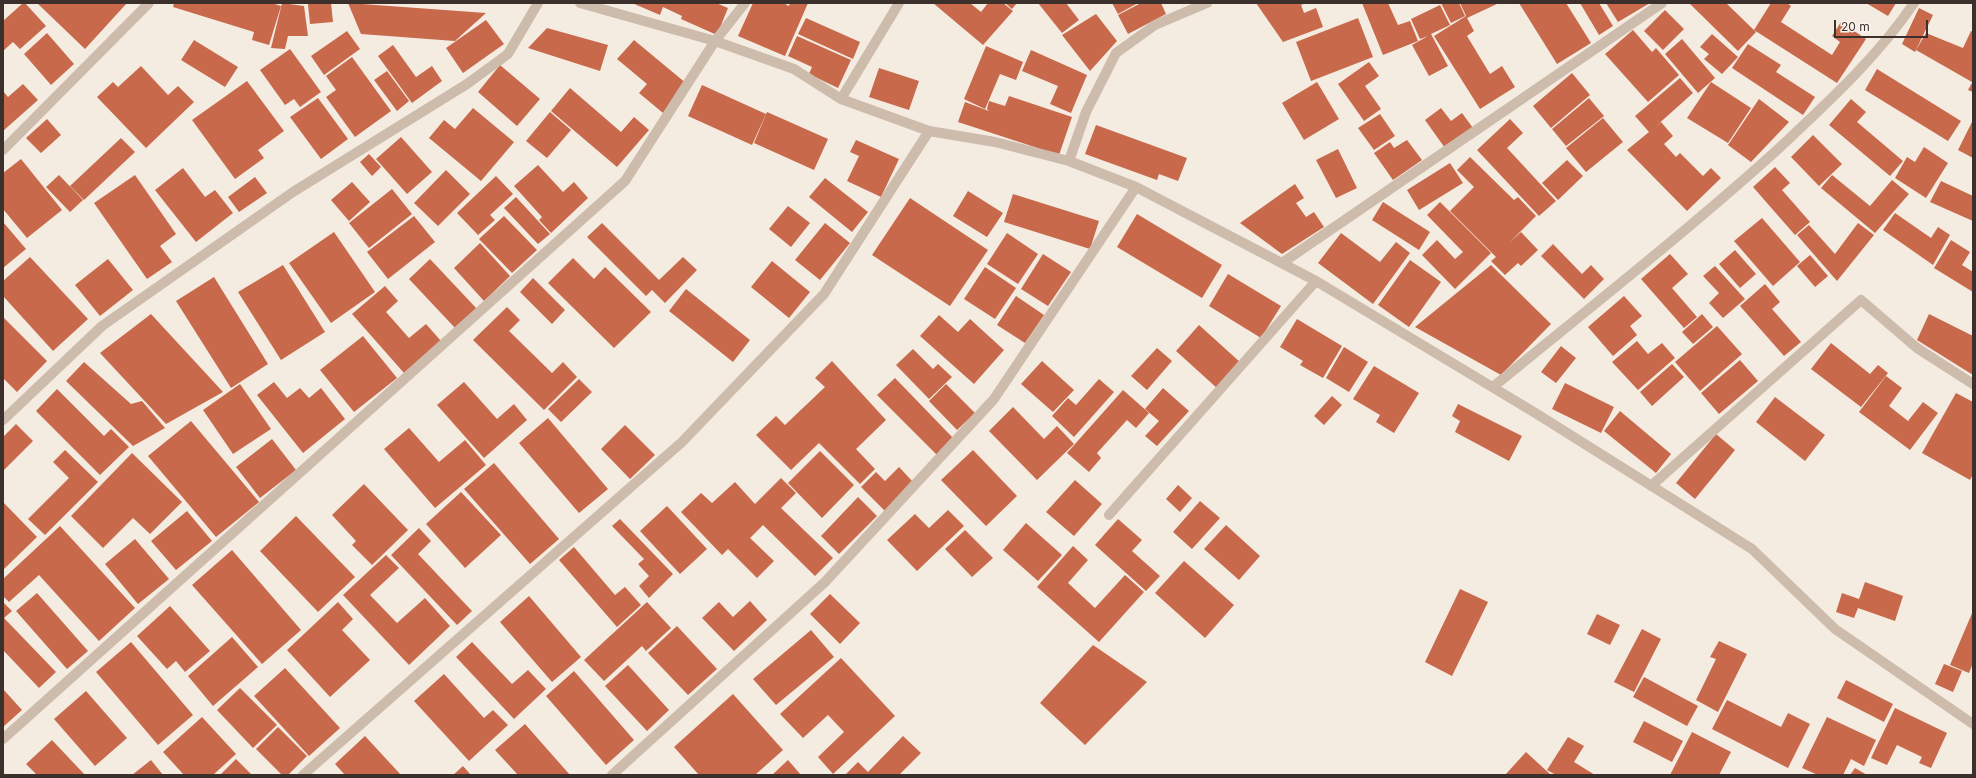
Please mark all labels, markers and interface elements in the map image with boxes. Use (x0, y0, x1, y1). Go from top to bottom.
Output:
scale bar (1836, 12, 1930, 38)
text: 20 m (1841, 19, 1870, 34)

